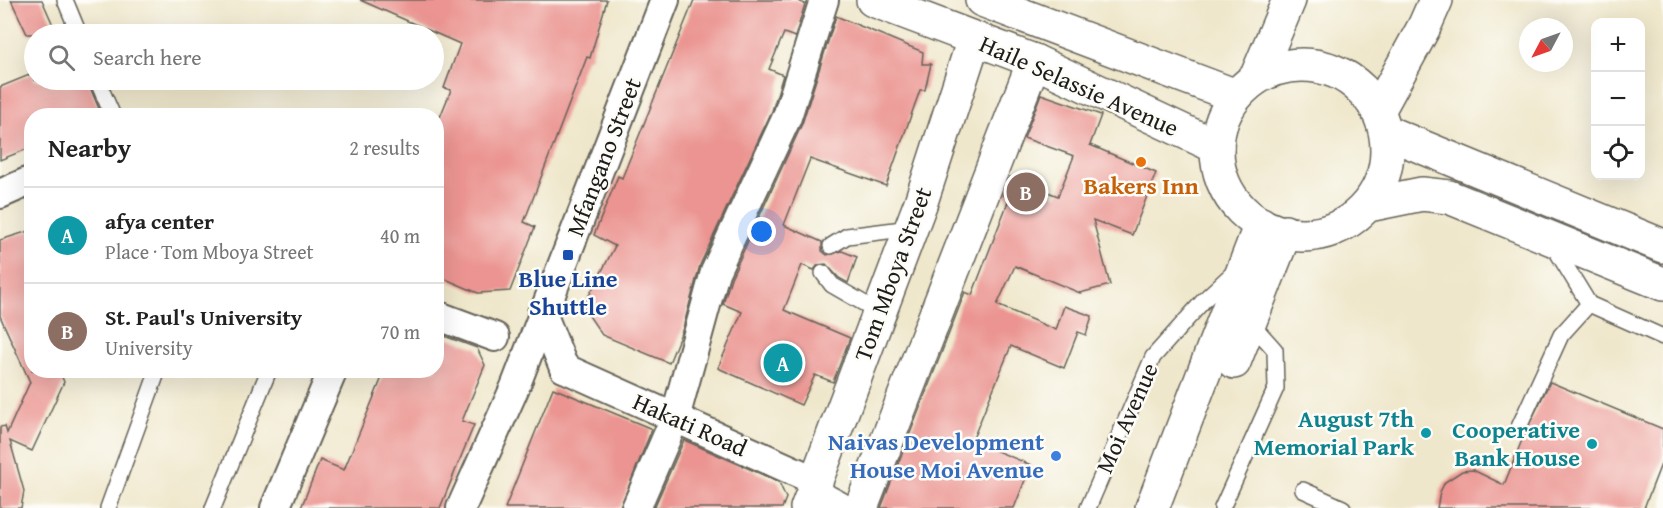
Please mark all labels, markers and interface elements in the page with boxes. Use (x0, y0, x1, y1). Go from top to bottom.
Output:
north arrow (1519, 18, 1573, 72)
map controls (1591, 18, 1645, 180)
button: + (1591, 18, 1645, 72)
search box (24, 24, 444, 90)
street label: Haile Selassie Avenue (974, 26, 1184, 145)
icon: search (45, 41, 78, 74)
text: Search here (93, 41, 202, 73)
street label: Mfangano Street (557, 72, 650, 241)
button: − (1591, 72, 1645, 126)
button: locate (1591, 126, 1645, 180)
text: Nearby (48, 128, 131, 167)
text: 2 results (349, 133, 420, 162)
marker: Bakers Inn (1134, 155, 1148, 169)
place label: Bakers Inn (1083, 168, 1199, 203)
pin: B (1006, 170, 1046, 214)
street label: Tom Mboya Street (845, 181, 940, 366)
text: afya center (105, 205, 214, 237)
your location (747, 217, 776, 246)
text: A (61, 221, 74, 250)
text: 40 m (380, 221, 420, 250)
text: Place · Tom Mboya Street (105, 237, 314, 266)
marker: Blue Line Shuttle (561, 248, 575, 262)
place label: Blue Line Shuttle (518, 261, 618, 324)
text: St. Paul's University (105, 301, 302, 333)
text: B (61, 317, 74, 346)
text: 70 m (380, 317, 420, 346)
text: University (105, 333, 193, 362)
pin: A (764, 340, 802, 386)
street label: Moi Avenue (1087, 357, 1166, 479)
street label: Hakati Road (628, 384, 753, 465)
place label: August 7th Memorial Park (1254, 401, 1414, 464)
place label: Cooperative Bank House (1452, 412, 1580, 475)
place label: Naivas Development House Moi Avenue (828, 424, 1044, 487)
marker: August 7th Memorial Park (1419, 426, 1433, 440)
marker: Cooperative Bank House (1585, 437, 1599, 451)
marker: Naivas Development House Moi Avenue (1049, 449, 1063, 463)

